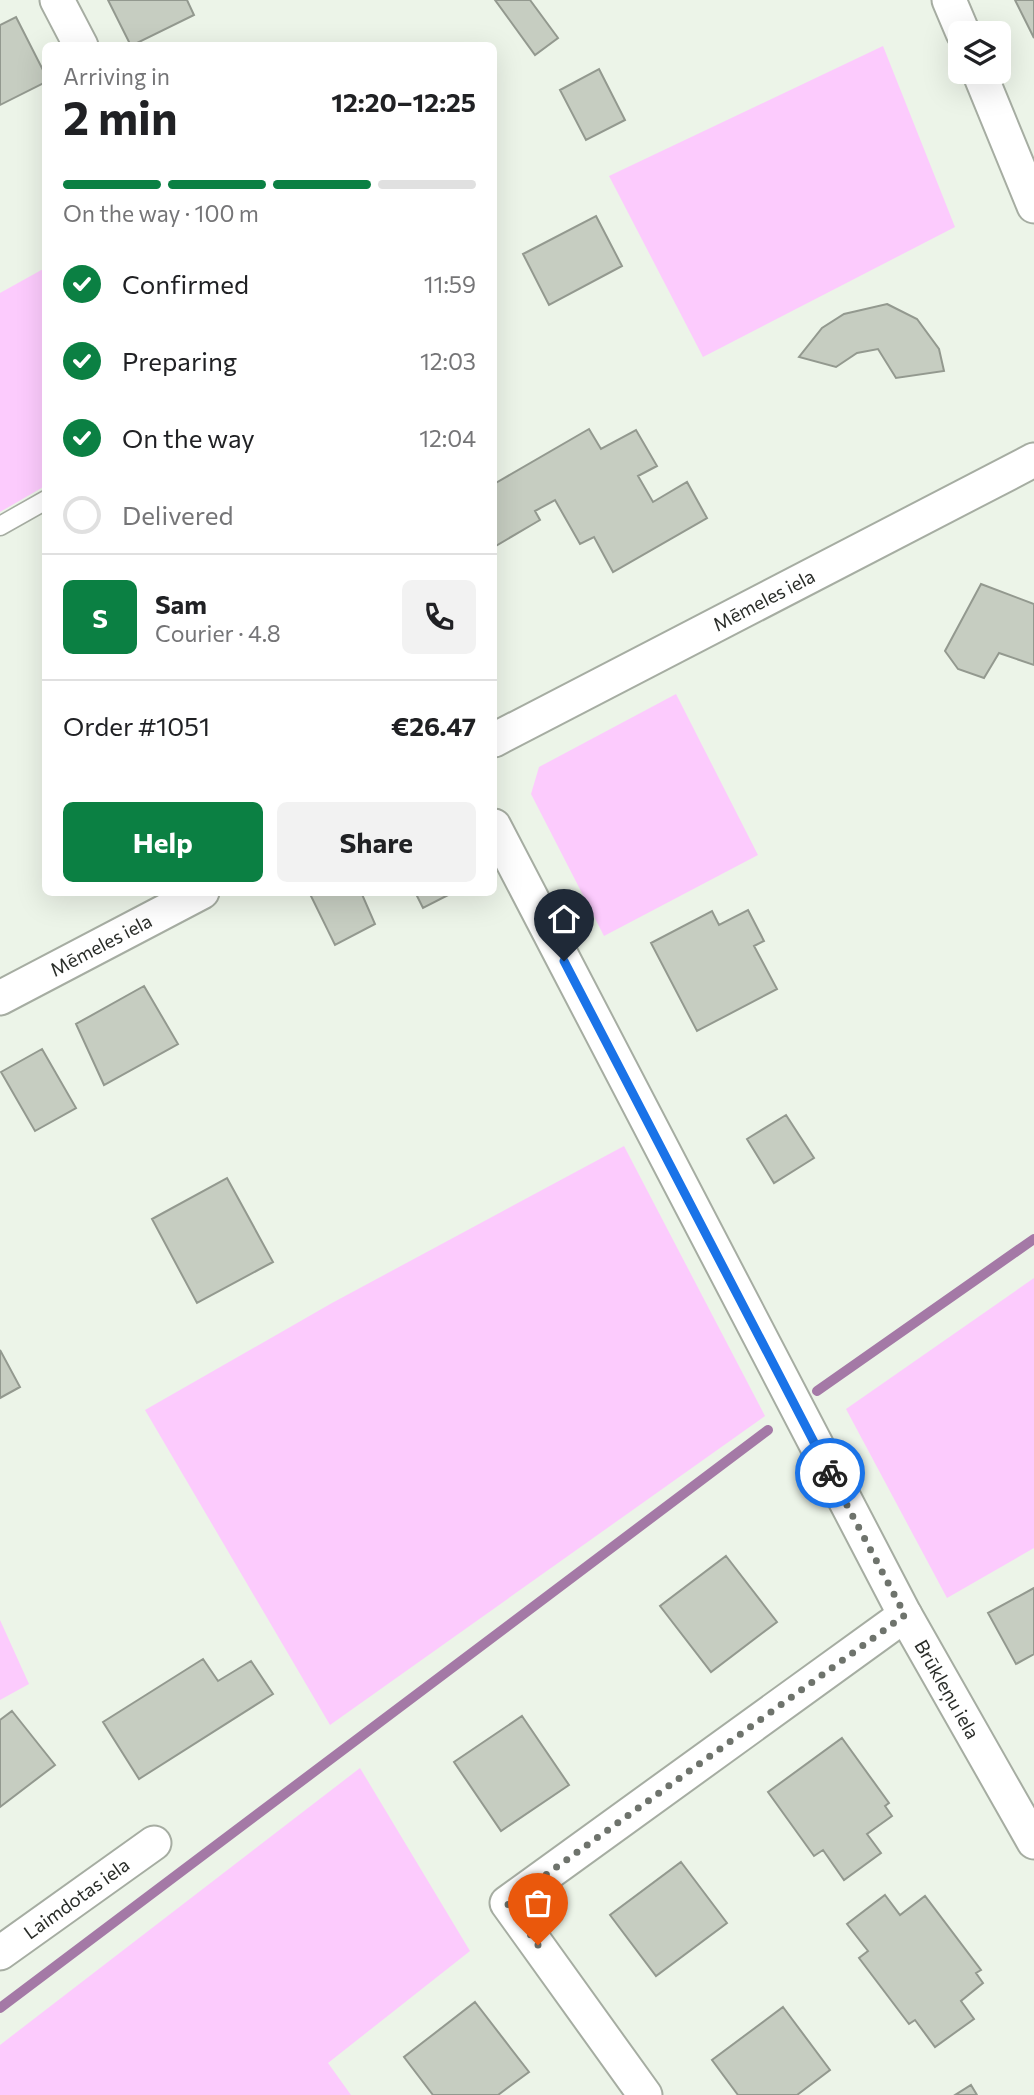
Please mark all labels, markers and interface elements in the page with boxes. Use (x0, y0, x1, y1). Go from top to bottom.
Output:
map controls (948, 21, 1011, 84)
button: layers (948, 21, 1011, 84)
text: Arriving in (63, 62, 170, 90)
text: 12:20–12:25 (331, 86, 476, 117)
text: 2 min (63, 88, 178, 144)
text: On the way · 100 m (63, 199, 259, 227)
icon: check (63, 265, 101, 303)
text: Confirmed (122, 268, 249, 299)
text: 11:59 (424, 270, 476, 298)
icon: check (63, 342, 101, 380)
text: Preparing (122, 345, 237, 376)
text: 12:03 (420, 347, 476, 375)
icon: check (63, 419, 101, 457)
text: On the way (122, 422, 255, 453)
text: 12:04 (419, 424, 476, 452)
text: Delivered (122, 499, 233, 530)
street label: Mēmeles iela (709, 564, 818, 636)
button: phone (402, 580, 476, 654)
text: Sam (155, 588, 207, 619)
text: S (92, 602, 108, 633)
text: Courier · 4.8 (155, 619, 281, 647)
text: Order #1051 (63, 710, 210, 741)
text: €26.47 (391, 710, 476, 741)
button: Help (63, 802, 263, 882)
button: Share (277, 802, 476, 882)
pin (534, 889, 594, 961)
icon: home (545, 900, 583, 938)
street label: Mēmeles iela (46, 908, 155, 981)
courier (795, 1438, 865, 1508)
icon: bike (811, 1454, 849, 1492)
street label: Brūkleņu iela (910, 1635, 985, 1743)
street label: Laimdotas iela (19, 1852, 133, 1943)
pin (508, 1873, 568, 1945)
icon: bag (519, 1884, 557, 1922)

